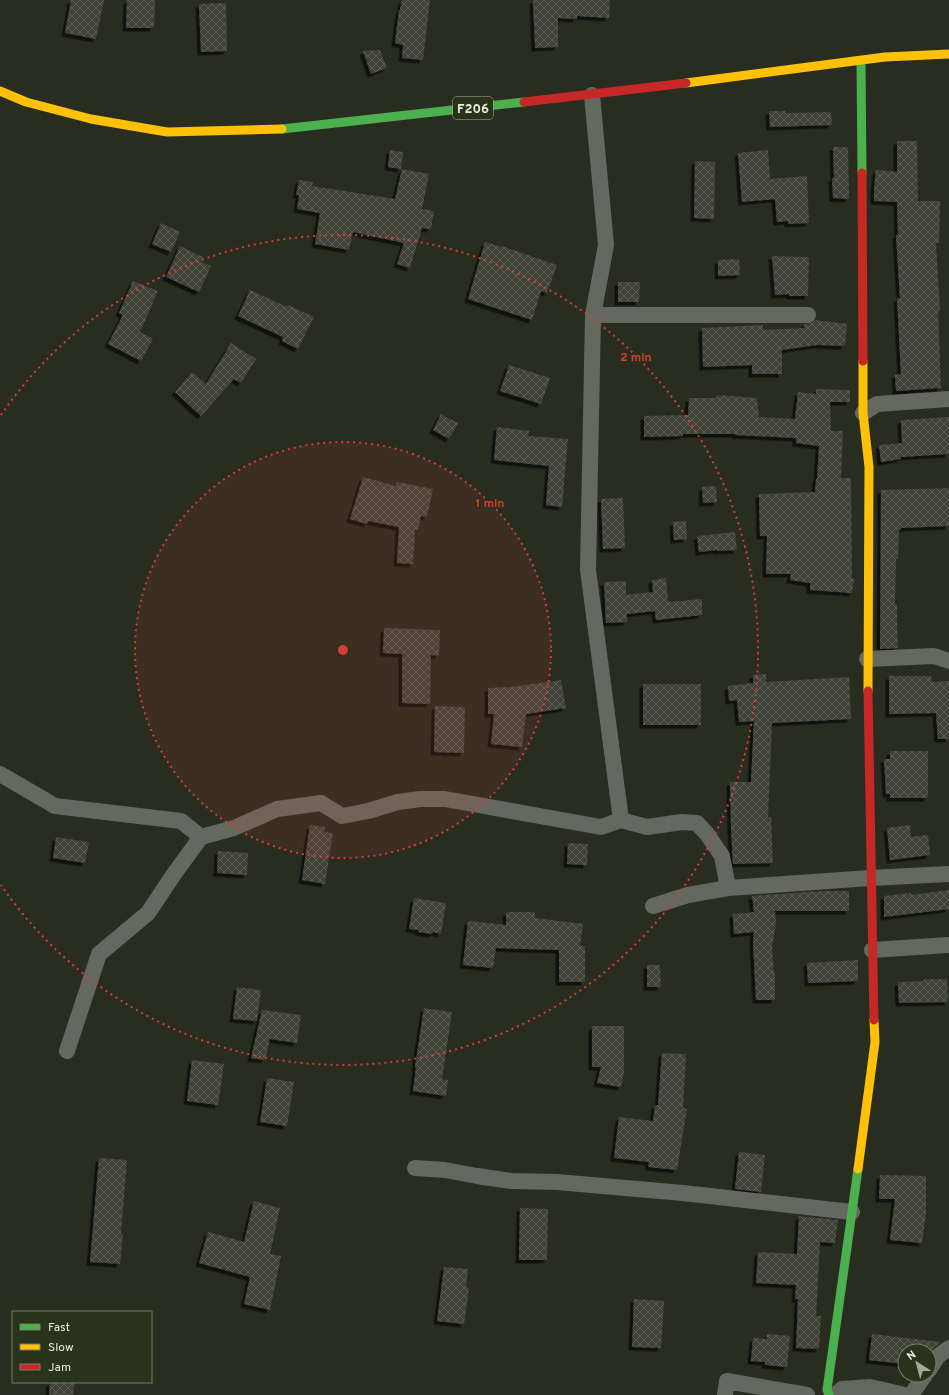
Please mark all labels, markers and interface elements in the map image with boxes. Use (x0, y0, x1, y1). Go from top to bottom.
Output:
road number: F206 (453, 97, 493, 119)
text: 2 min (620, 350, 652, 366)
text: 1 min (476, 496, 504, 512)
centre of rings (336, 643, 350, 657)
legend (12, 1311, 152, 1383)
text: Fast (48, 1320, 70, 1336)
text: Slow (48, 1340, 74, 1356)
north arrow (897, 1343, 937, 1383)
text: N (904, 1348, 919, 1364)
text: Jam (48, 1360, 71, 1376)

